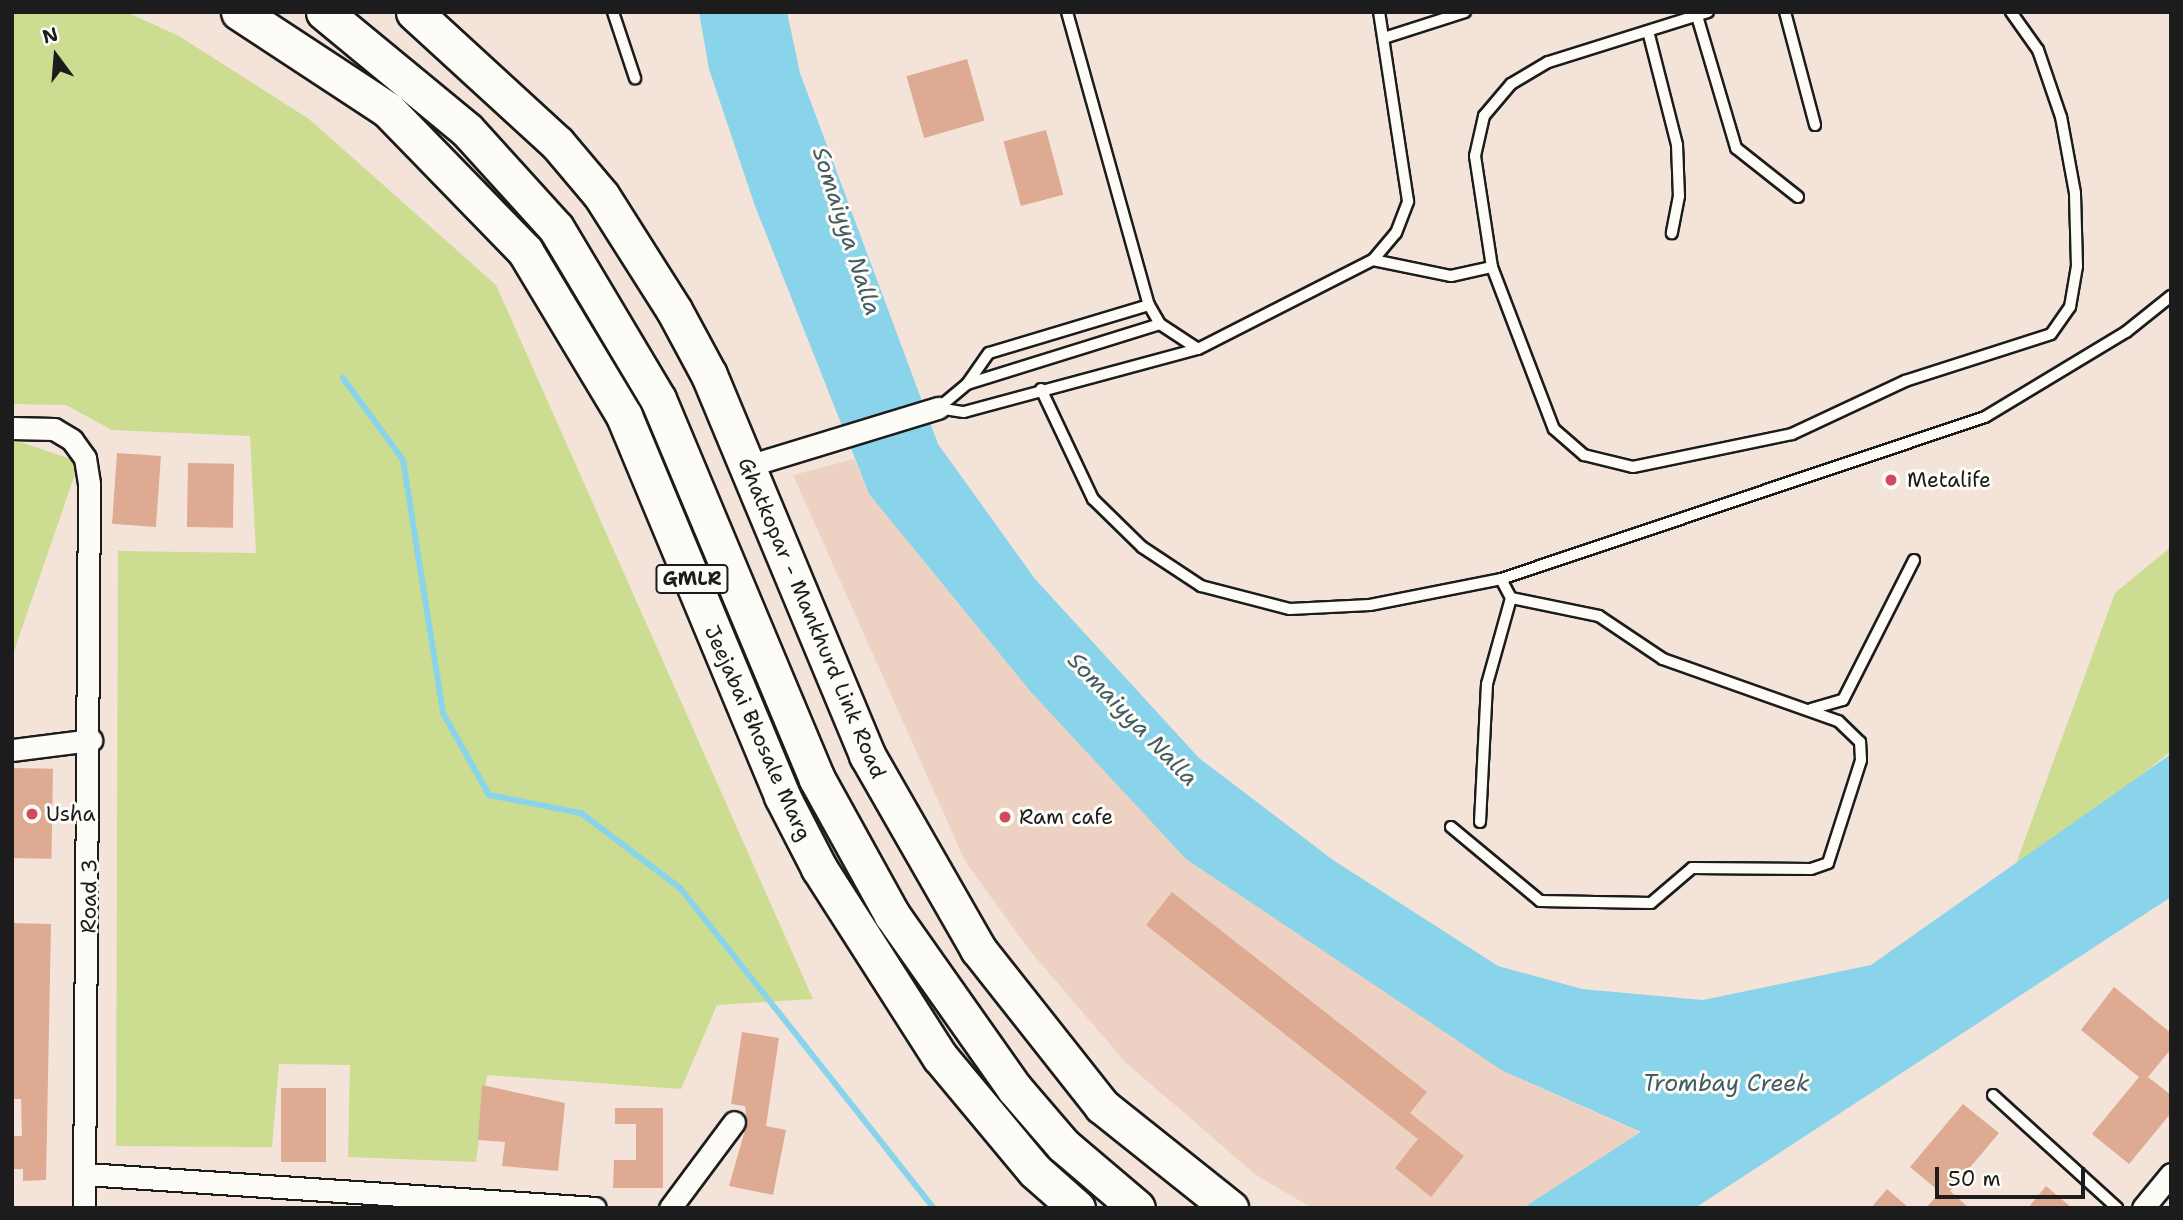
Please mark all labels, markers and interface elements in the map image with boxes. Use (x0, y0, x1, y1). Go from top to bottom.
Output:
north arrow (21, 21, 91, 91)
text: N (39, 21, 61, 49)
water label: Somaiyya Nalla (807, 143, 887, 319)
street label: Ghatkopar - Mankhurd Link Road (733, 454, 891, 782)
place label: Metalife (1907, 467, 1991, 493)
marker: Metalife (1881, 470, 1901, 490)
road number: GMLR (655, 564, 729, 594)
street label: Jeejabai Bhosale Marg (699, 621, 817, 845)
water label: Somaiyya Nalla (1062, 646, 1204, 792)
place label: Usha (46, 801, 96, 827)
place label: Ram cafe (1019, 804, 1113, 830)
marker: Usha (24, 806, 40, 822)
marker: Ram cafe (997, 809, 1013, 825)
street label: Road 3 (76, 858, 102, 934)
water label: Trombay Creek (1643, 1069, 1809, 1097)
scale bar (1938, 1154, 2088, 1198)
text: 50 m (1948, 1165, 2001, 1193)

